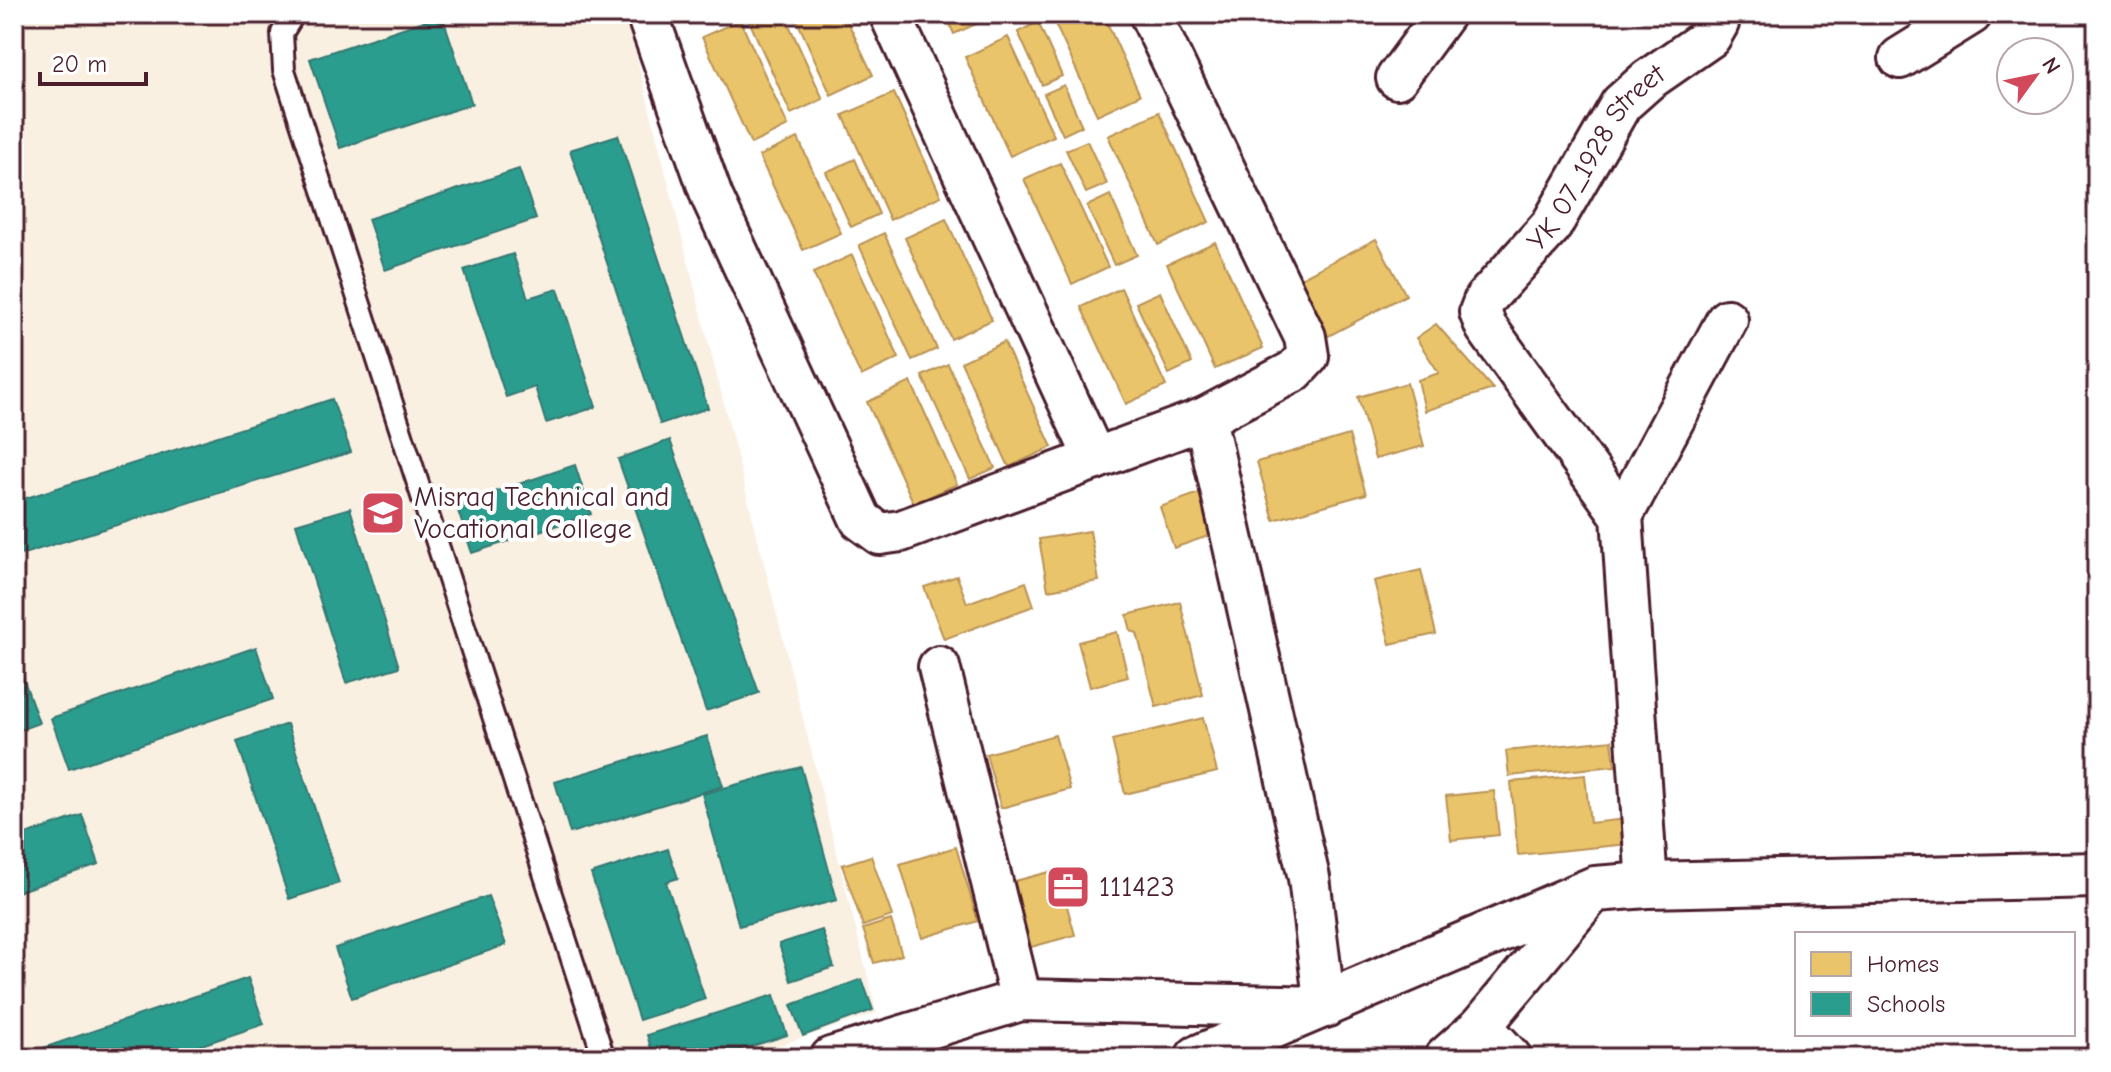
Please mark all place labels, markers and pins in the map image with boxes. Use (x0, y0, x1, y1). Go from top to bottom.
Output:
place label: Misraq Technical and Vocational College (414, 481, 669, 545)
school or university icon: Misraq Technical and Vocational College (359, 489, 407, 537)
office icon: 111423 (1044, 863, 1092, 911)
place label: 111423 (1099, 871, 1175, 903)

